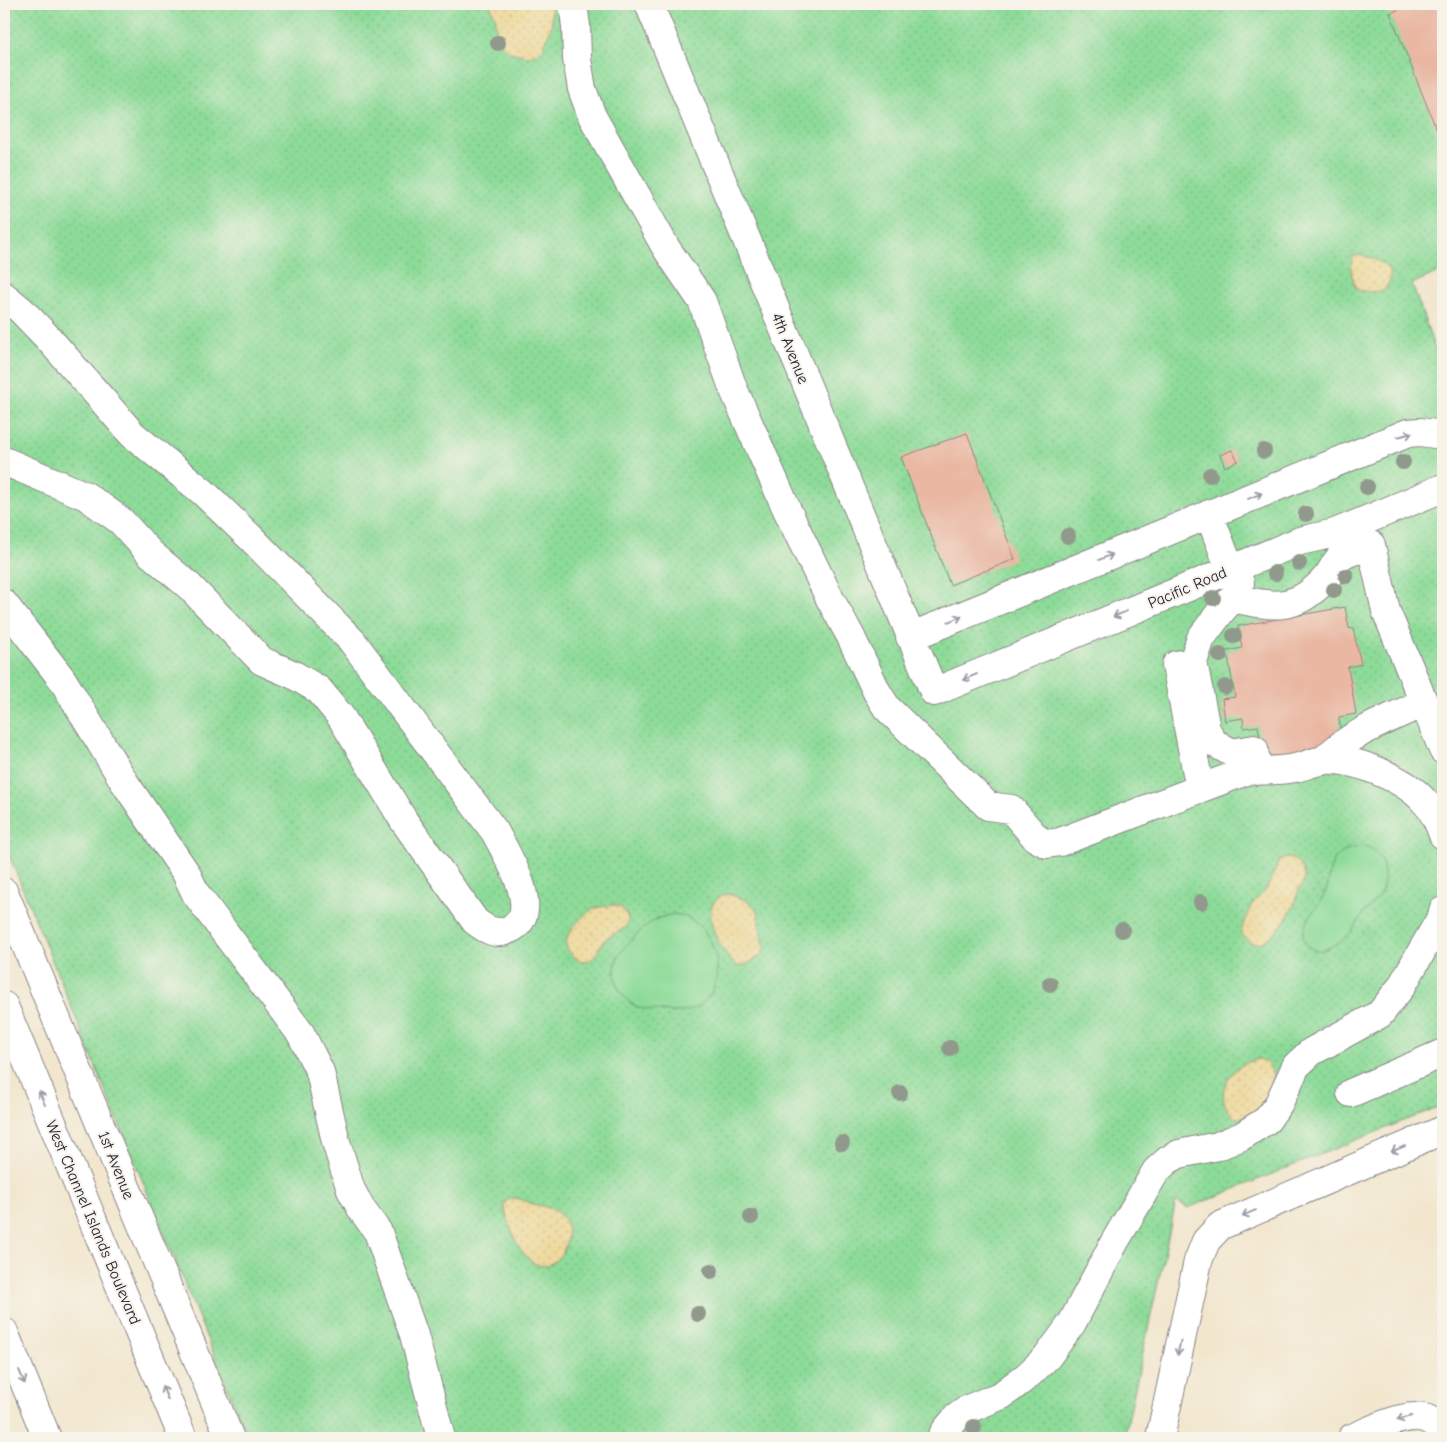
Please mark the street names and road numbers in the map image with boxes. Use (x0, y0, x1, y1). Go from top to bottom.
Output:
street label: 4th Avenue (768, 310, 812, 387)
street label: Pacific Road (1145, 563, 1229, 613)
street label: West Channel Islands Boulevard (42, 1118, 144, 1327)
street label: 1st Avenue (94, 1129, 138, 1202)

